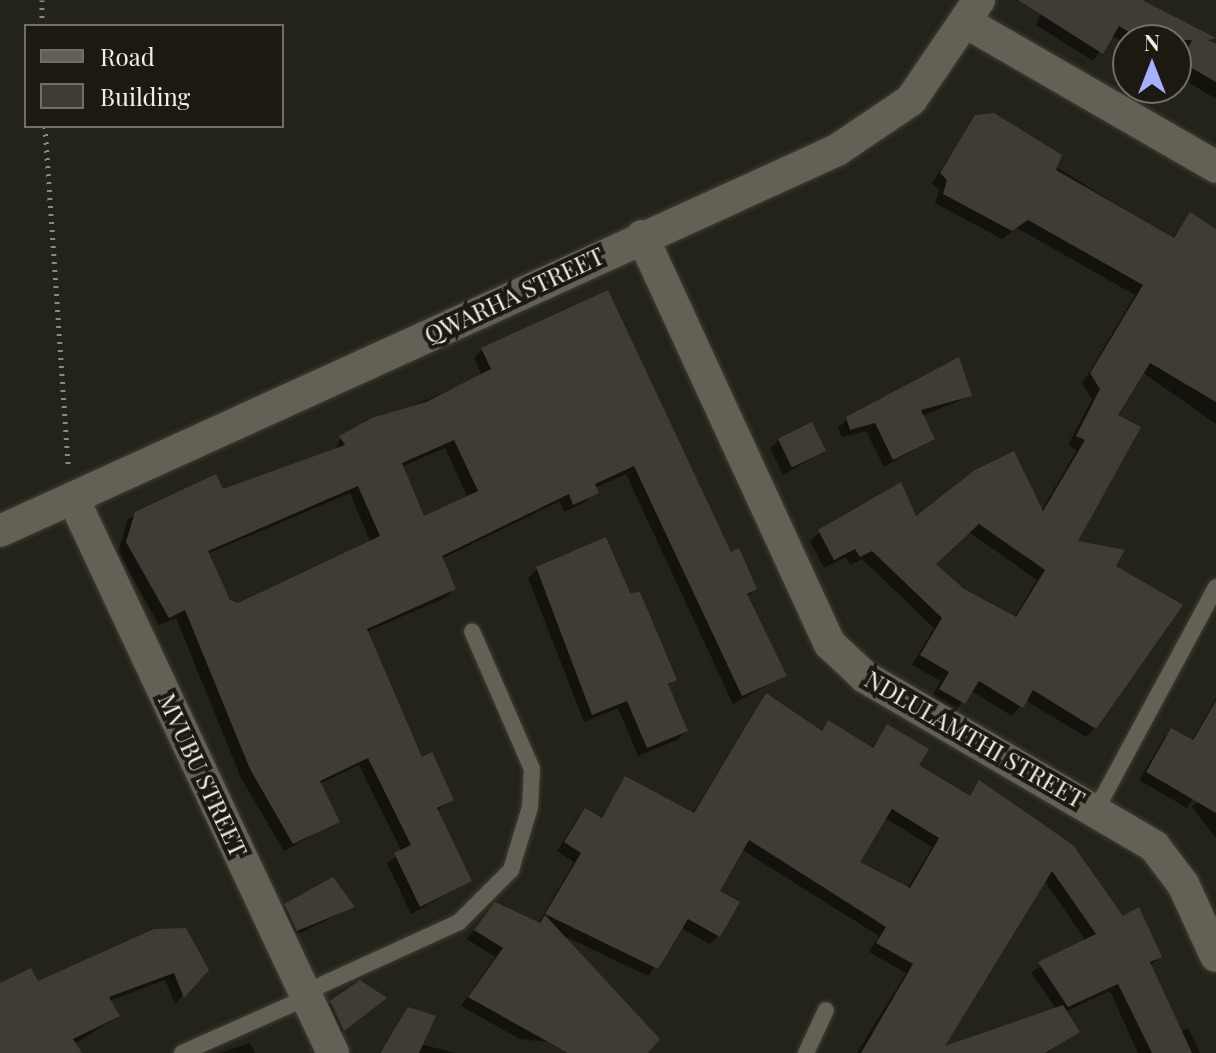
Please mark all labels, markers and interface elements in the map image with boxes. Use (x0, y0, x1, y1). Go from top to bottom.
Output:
legend (24, 24, 284, 128)
north arrow (1112, 24, 1192, 104)
text: N (1144, 27, 1160, 57)
text: Road (100, 40, 155, 72)
text: Building (100, 80, 190, 112)
street label: QWARHA STREET (420, 241, 608, 349)
street label: NDLULAMTHI STREET (860, 664, 1090, 814)
street label: MVUBU STREET (153, 689, 253, 861)

